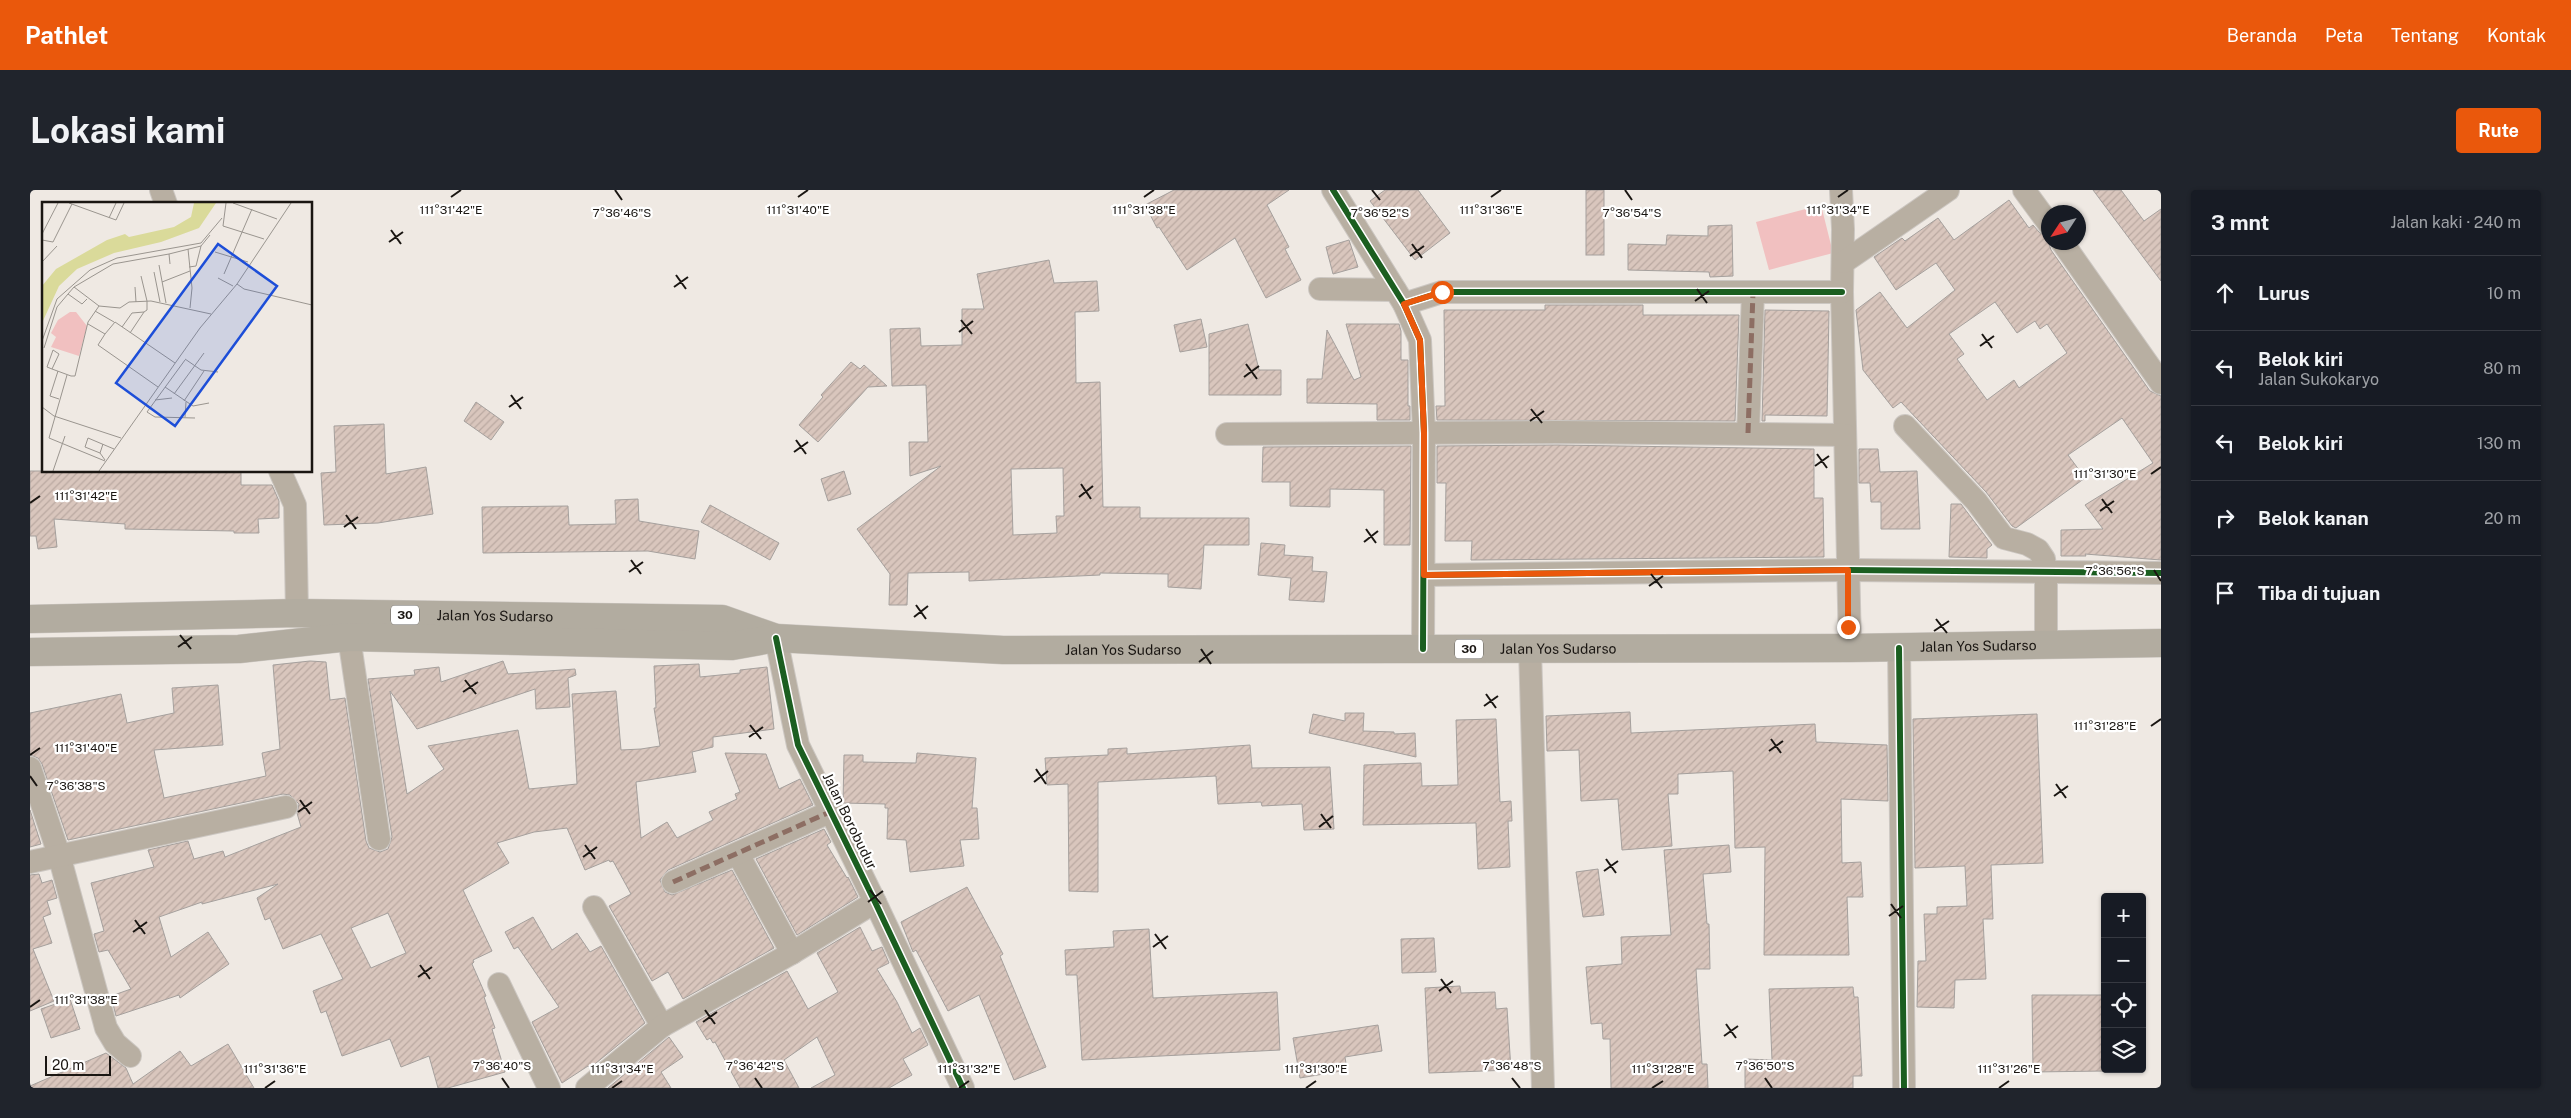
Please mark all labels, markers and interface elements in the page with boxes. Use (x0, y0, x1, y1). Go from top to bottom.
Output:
text: Pathlet (25, 21, 108, 49)
text: Beranda (2227, 25, 2297, 46)
text: Peta (2325, 25, 2363, 46)
text: Tentang (2391, 25, 2459, 46)
text: Kontak (2487, 25, 2546, 46)
button: Rute (2456, 108, 2541, 153)
text: Lokasi kami (30, 110, 225, 151)
inset map (42, 202, 312, 472)
text: 111°31'42"E (420, 203, 482, 217)
text: 111°31'40"E (766, 203, 830, 217)
text: 111°31'38"E (1112, 203, 1176, 217)
text: 111°31'36"E (1459, 203, 1523, 217)
text: 111°31'34"E (1806, 203, 1870, 217)
north arrow (2041, 205, 2086, 250)
text: 7°36'46"S (593, 206, 651, 220)
text: 7°36'52"S (1351, 206, 1409, 220)
text: 7°36'54"S (1602, 206, 1662, 220)
text: 3 mnt (2211, 210, 2269, 235)
text: Jalan kaki · 240 m (2390, 213, 2521, 232)
icon: ahead (2211, 279, 2239, 307)
route start (1431, 281, 1454, 304)
text: Lurus (2258, 282, 2310, 304)
text: 10 m (2487, 284, 2521, 303)
text: Belok kiri (2258, 348, 2343, 370)
icon: left (2211, 354, 2239, 382)
text: 80 m (2483, 359, 2521, 378)
text: Jalan Sukokaryo (2258, 370, 2379, 389)
icon: left (2211, 429, 2239, 457)
text: Belok kiri (2258, 432, 2343, 454)
text: 130 m (2477, 434, 2521, 453)
text: 111°31'30"E (2073, 467, 2137, 481)
text: 111°31'42"E (55, 489, 117, 503)
icon: right (2211, 504, 2239, 532)
text: Belok kanan (2258, 507, 2369, 529)
text: 20 m (2484, 509, 2521, 528)
text: 7°36'56"S (2086, 564, 2145, 578)
icon: arrive (2211, 579, 2239, 607)
text: Tiba di tujuan (2258, 582, 2380, 604)
road number: 30 (391, 606, 419, 624)
street label: Jalan Yos Sudarso (436, 607, 553, 625)
route end (1837, 616, 1860, 639)
street label: Jalan Yos Sudarso (1920, 637, 2037, 655)
road number: 30 (1455, 639, 1483, 658)
street label: Jalan Yos Sudarso (1500, 641, 1617, 657)
street label: Jalan Yos Sudarso (1065, 642, 1182, 658)
text: 111°31'28"E (2073, 719, 2137, 733)
text: 111°31'40"E (54, 741, 118, 755)
street label: Jalan Borobudur (820, 770, 880, 872)
text: 7°36'38"S (46, 779, 106, 793)
map controls (2101, 893, 2146, 1073)
button: + (2101, 893, 2146, 938)
button: − (2101, 938, 2146, 983)
button: locate (2101, 983, 2146, 1028)
text: 111°31'38"E (54, 993, 118, 1007)
button: layers (2101, 1028, 2146, 1073)
scale bar (45, 1053, 111, 1076)
text: 20 m (52, 1057, 84, 1073)
text: 7°36'40"S (473, 1059, 531, 1073)
text: 7°36'42"S (726, 1059, 784, 1073)
text: 7°36'48"S (1482, 1059, 1542, 1073)
text: 7°36'50"S (1736, 1059, 1794, 1073)
text: 111°31'36"E (243, 1062, 307, 1076)
text: 111°31'34"E (590, 1062, 654, 1076)
text: 111°31'32"E (938, 1062, 1000, 1076)
text: 111°31'30"E (1284, 1062, 1348, 1076)
text: 111°31'28"E (1631, 1062, 1695, 1076)
text: 111°31'26"E (1978, 1062, 2040, 1076)

